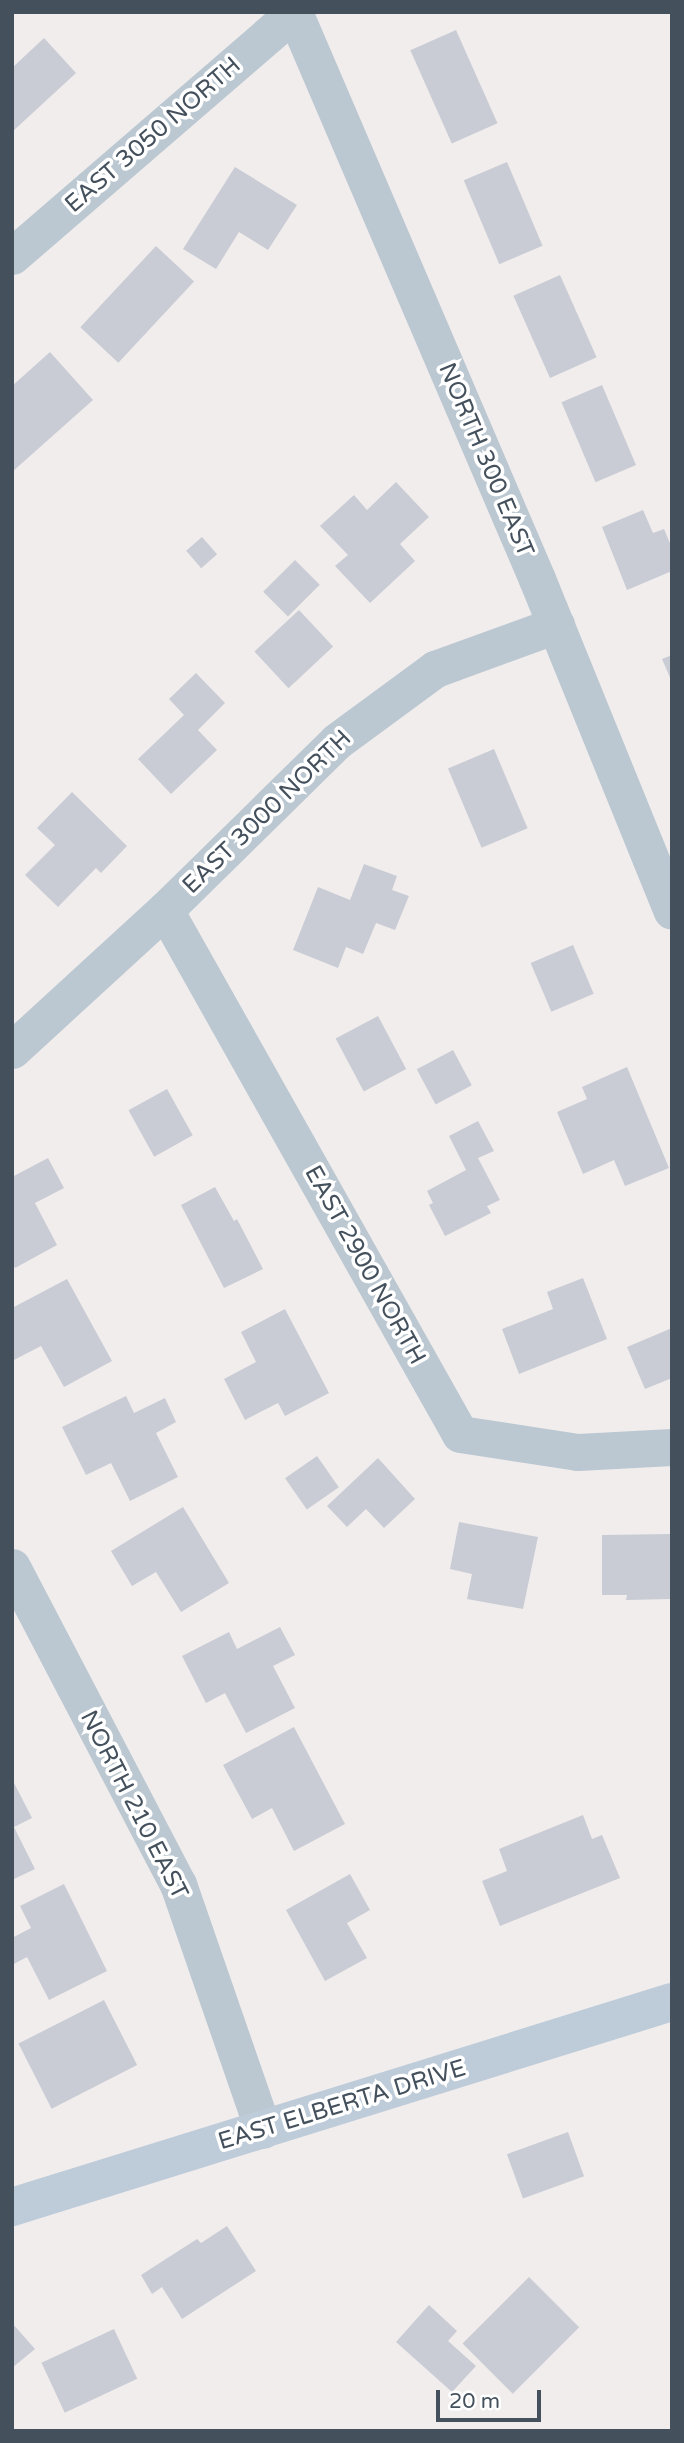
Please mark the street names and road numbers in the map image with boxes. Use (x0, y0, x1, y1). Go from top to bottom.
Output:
street label: EAST 3050 NORTH (59, 51, 247, 219)
street label: NORTH 300 EAST (432, 359, 540, 561)
street label: EAST 3000 NORTH (177, 724, 357, 900)
street label: EAST 2900 NORTH (298, 1160, 432, 1370)
street label: NORTH 210 EAST (74, 1706, 194, 1904)
street label: EAST ELBERTA DRIVE (215, 2054, 469, 2156)

